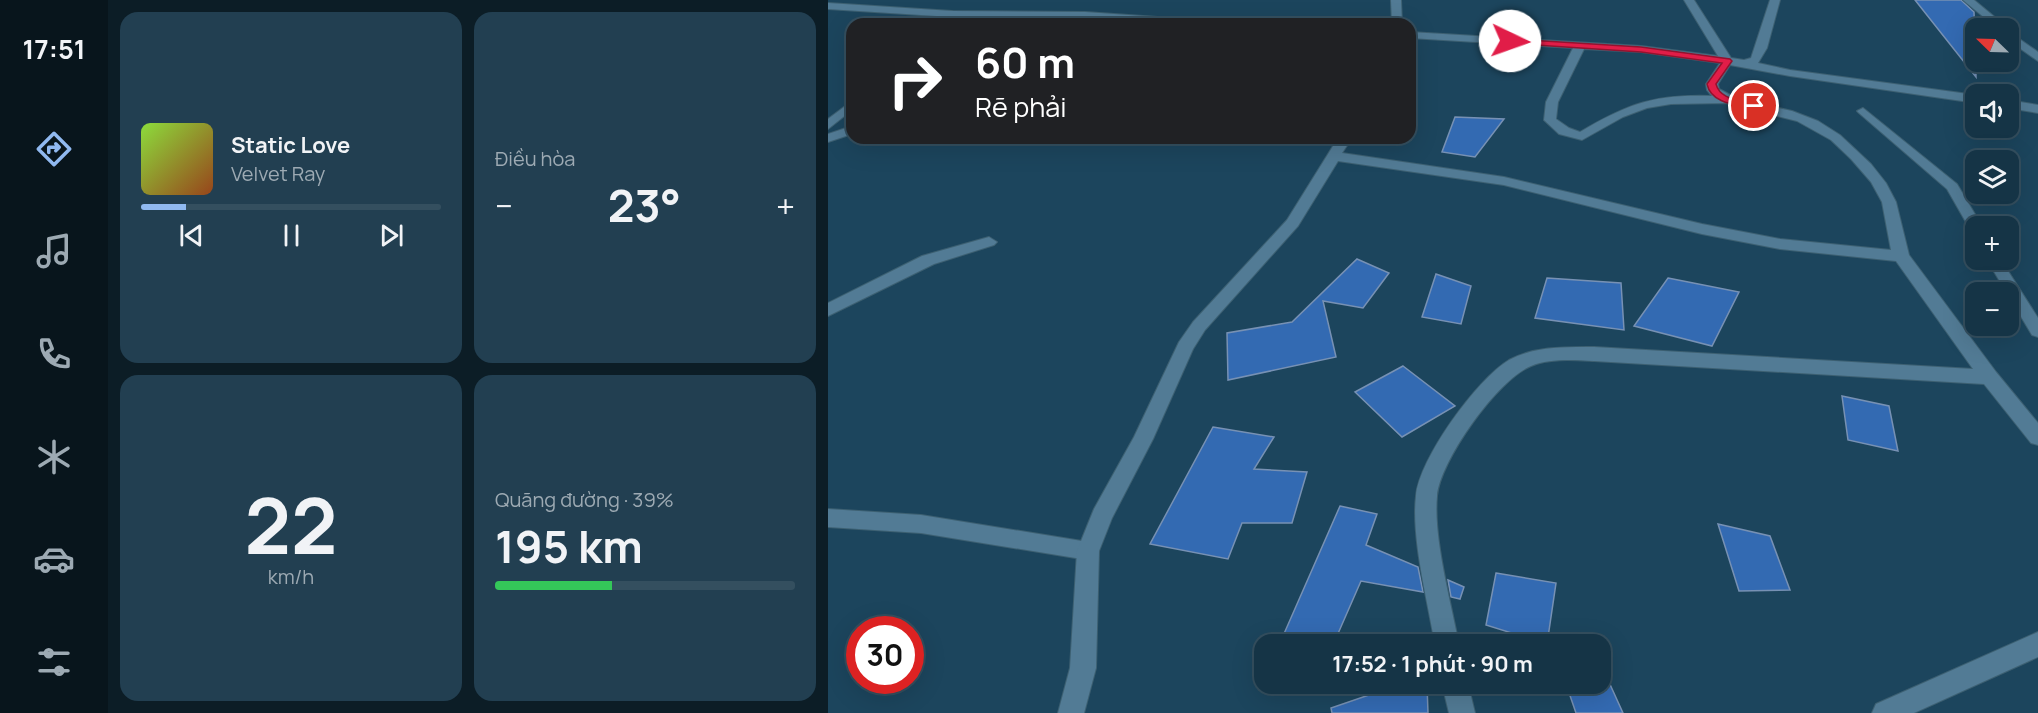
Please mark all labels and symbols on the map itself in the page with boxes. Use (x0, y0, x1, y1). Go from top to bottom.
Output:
position arrow (1478, 9, 1542, 73)
north arrow (1965, 18, 2019, 72)
pin (1728, 80, 1779, 131)
speed limit sign: 30 (846, 616, 924, 694)

